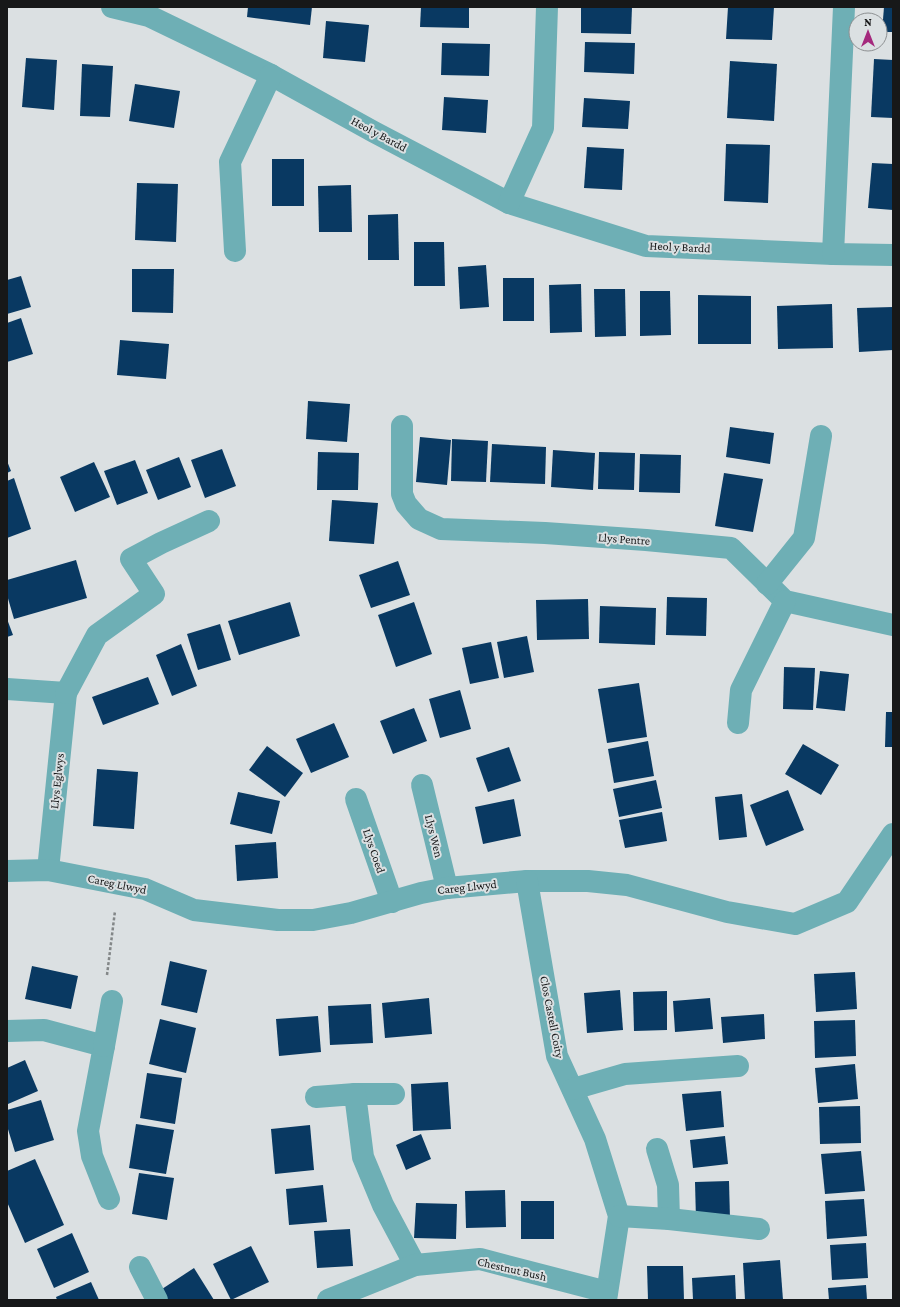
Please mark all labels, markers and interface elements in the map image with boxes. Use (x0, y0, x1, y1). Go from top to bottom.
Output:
north arrow (848, 12, 888, 52)
text: N (864, 16, 872, 28)
street label: Heol y Bardd (349, 113, 410, 155)
street label: Heol y Bardd (649, 238, 712, 256)
street label: Llys Pentre (597, 530, 651, 548)
street label: Llys Eglwys (47, 752, 67, 810)
street label: Llys Wen (422, 813, 446, 859)
street label: Llys Coed (360, 827, 388, 876)
street label: Careg Llwyd (86, 871, 148, 897)
street label: Careg Llwyd (437, 877, 498, 897)
street label: Clos Castell Coity (537, 975, 567, 1060)
street label: Chestnut Bush (476, 1254, 549, 1284)

